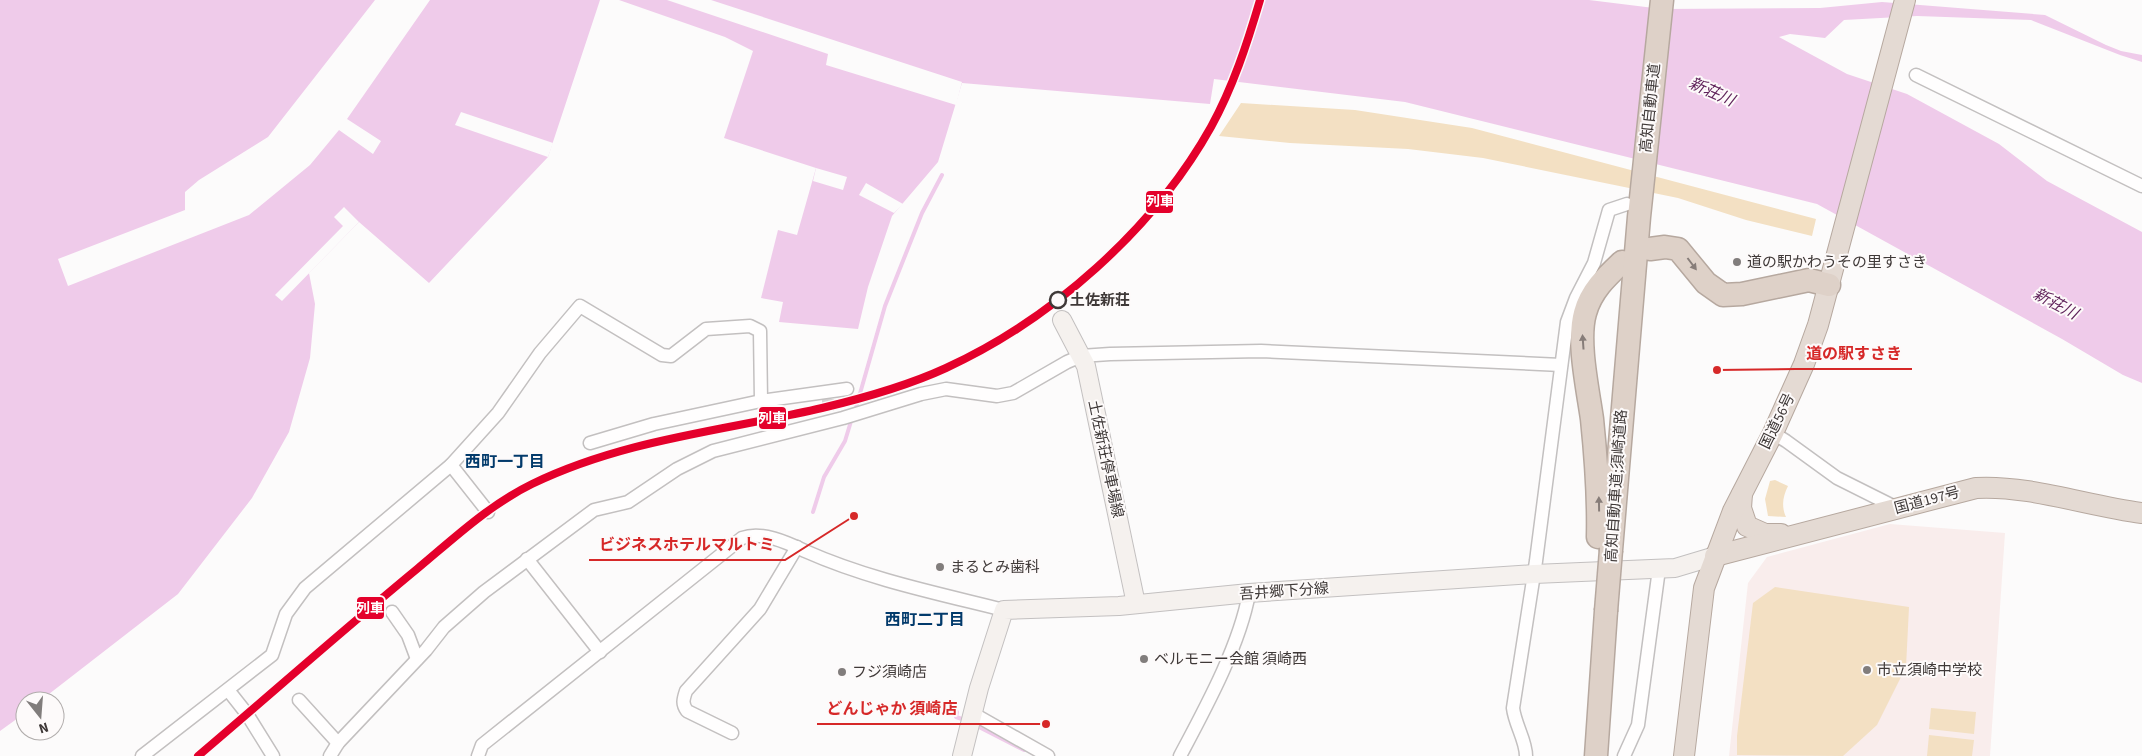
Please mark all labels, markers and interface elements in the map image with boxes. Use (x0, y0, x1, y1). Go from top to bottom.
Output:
street label: 高知自動車道 (1635, 62, 1666, 154)
water label: 新荘川 (1685, 72, 1740, 113)
line badge: 列車 (1145, 190, 1174, 214)
text: 列車 (1146, 192, 1174, 212)
place label: 道の駅かわうその里すさき (1747, 252, 1927, 273)
marker: 道の駅かわうその里すさき (1731, 256, 1743, 268)
one-way arrow (1686, 257, 1697, 270)
water label: 新荘川 (2029, 283, 2084, 326)
place label: 土佐新荘 (1070, 290, 1130, 311)
marker: 土佐新荘 (1049, 291, 1067, 309)
one-way arrow (1579, 334, 1587, 350)
callout: 道の駅すさき (1796, 338, 1912, 369)
text: 道の駅すさき (1806, 343, 1902, 365)
street label: 国道56号 (1755, 390, 1800, 453)
street label: 土佐新荘停車場線 (1083, 398, 1128, 520)
line badge: 列車 (758, 406, 787, 430)
text: 列車 (758, 409, 786, 429)
street label: 高知自動車道;須崎道路 (1601, 409, 1632, 563)
district label: 西町一丁目 (465, 451, 545, 473)
street label: 国道197号 (1892, 482, 1962, 519)
one-way arrow (1594, 496, 1602, 512)
callout: ビジネスホテルマルトミ (589, 529, 785, 560)
text: ビジネスホテルマルトミ (599, 534, 775, 556)
place label: まるとみ歯科 (950, 557, 1040, 578)
marker: まるとみ歯科 (934, 561, 946, 573)
street label: 吾井郷下分線 (1238, 578, 1330, 605)
line badge: 列車 (356, 596, 385, 620)
text: 列車 (356, 599, 384, 619)
district label: 西町二丁目 (885, 609, 965, 631)
place label: ベルモニー会館 須崎西 (1154, 649, 1307, 670)
marker: ベルモニー会館 須崎西 (1138, 653, 1150, 665)
place label: 市立須崎中学校 (1877, 660, 1982, 681)
place label: フジ須崎店 (852, 662, 927, 683)
marker: 市立須崎中学校 (1861, 664, 1873, 676)
marker: フジ須崎店 (836, 666, 848, 678)
north arrow (15, 691, 65, 741)
callout: どんじゃか 須崎店 (817, 693, 968, 724)
text: どんじゃか 須崎店 (826, 698, 958, 720)
text: N (36, 717, 51, 738)

